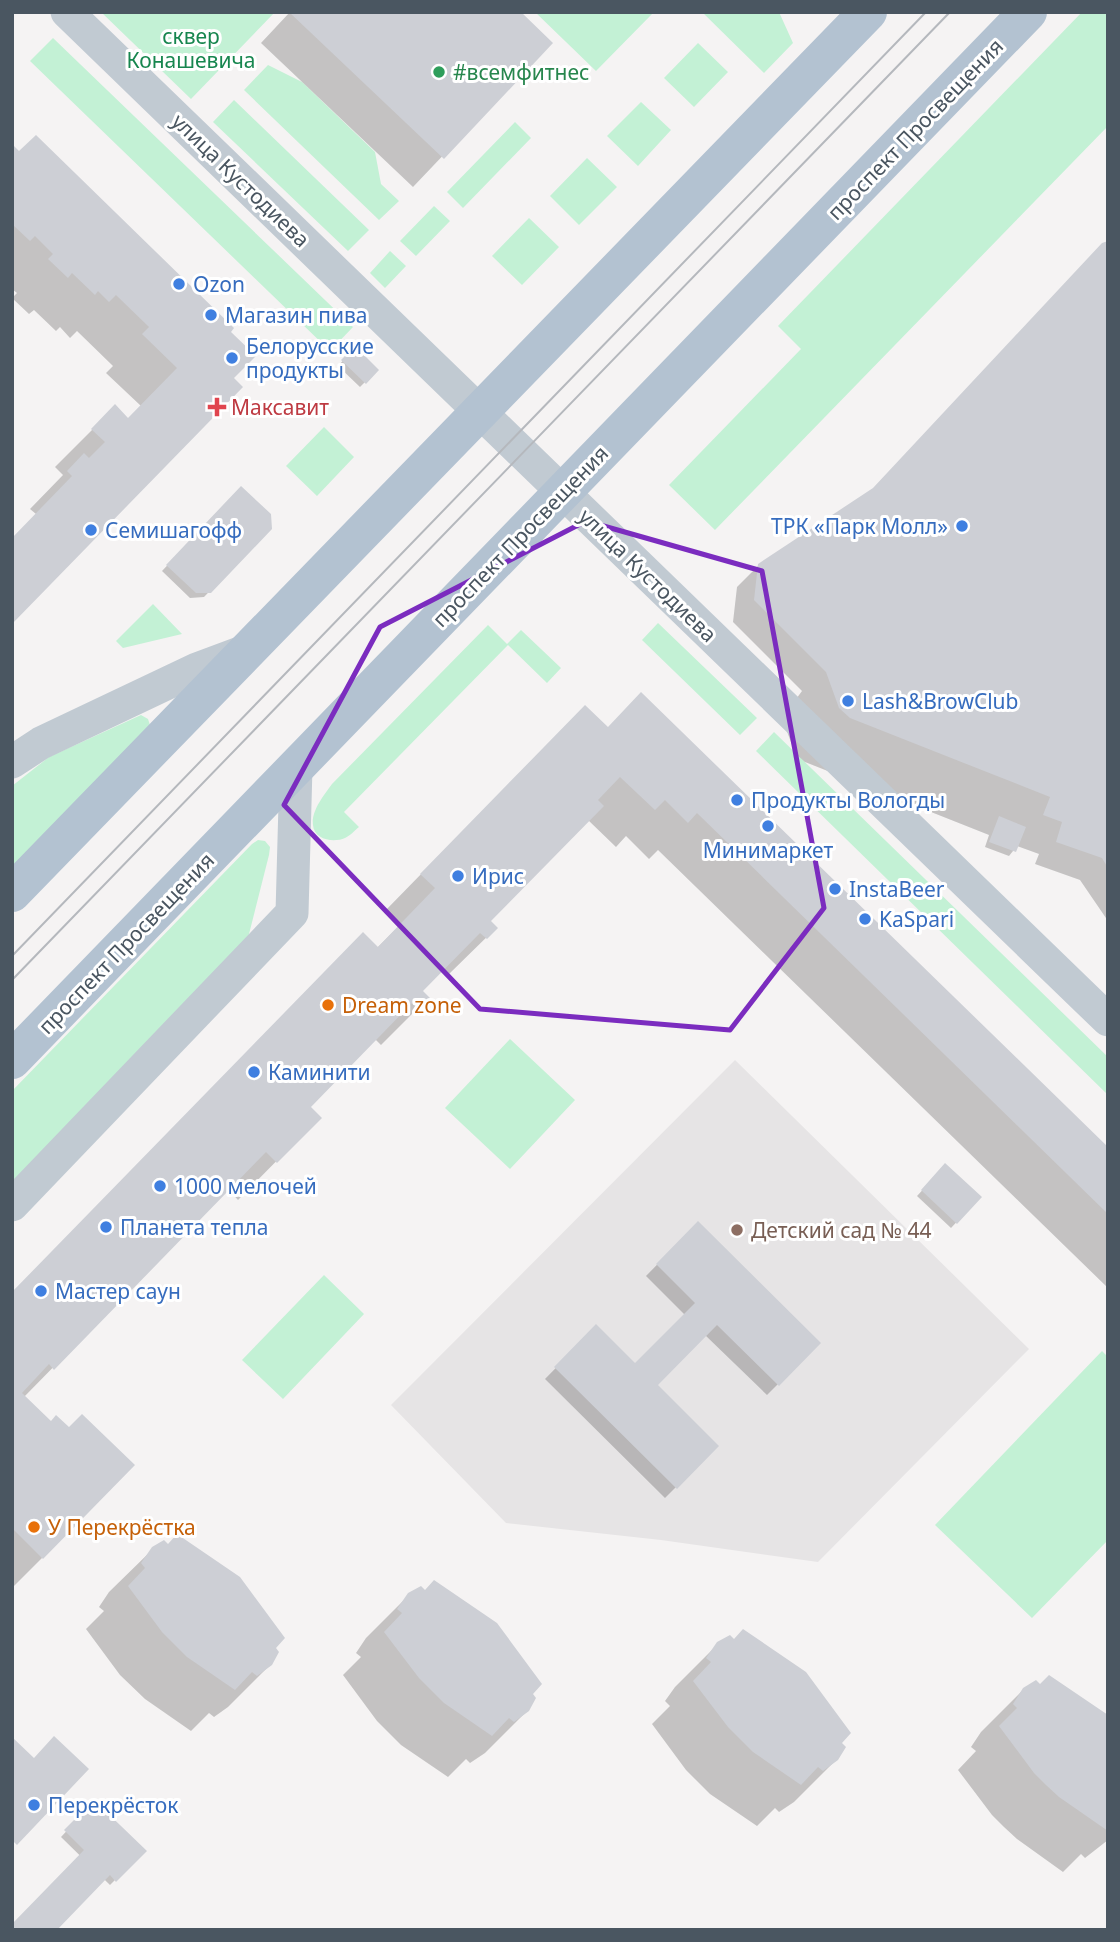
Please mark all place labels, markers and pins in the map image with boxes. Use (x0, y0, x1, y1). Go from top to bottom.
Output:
place label: #всемфитнес (453, 58, 589, 86)
marker: #всемфитнес (431, 64, 447, 80)
place label: Ozon (193, 270, 245, 298)
marker: Ozon (171, 276, 187, 292)
place label: Магазин пива (225, 301, 368, 329)
marker: Магазин пива (203, 307, 219, 323)
place label: Белорусские продукты (246, 332, 374, 384)
marker: Белорусские продукты (224, 350, 240, 366)
place label: Максавит (231, 393, 329, 421)
marker: Максавит (209, 399, 225, 415)
place label: ТРК «Парк Молл» (771, 512, 948, 540)
place label: Семишагофф (105, 516, 242, 544)
marker: ТРК «Парк Молл» (954, 518, 970, 534)
marker: Семишагофф (83, 522, 99, 538)
place label: Lash&BrowClub (862, 687, 1018, 715)
marker: Lash&BrowClub (840, 693, 856, 709)
place label: Продукты Вологды (751, 786, 945, 814)
marker: Продукты Вологды (729, 792, 745, 808)
marker: Минимаркет (760, 818, 776, 834)
place label: Минимаркет (703, 836, 833, 864)
place label: Ирис (472, 862, 524, 890)
marker: Ирис (450, 868, 466, 884)
place label: InstaBeer (849, 875, 945, 903)
marker: InstaBeer (827, 881, 843, 897)
place label: KaSpari (879, 905, 954, 933)
marker: KaSpari (857, 911, 873, 927)
place label: Dream zone (342, 991, 462, 1019)
marker: Dream zone (320, 997, 336, 1013)
place label: Каминити (268, 1058, 371, 1086)
marker: Каминити (246, 1064, 262, 1080)
place label: 1000 мелочей (174, 1172, 317, 1200)
marker: 1000 мелочей (152, 1178, 168, 1194)
place label: Планета тепла (120, 1213, 268, 1241)
place label: Детский сад № 44 (751, 1216, 931, 1244)
marker: Планета тепла (98, 1219, 114, 1235)
marker: Детский сад № 44 (729, 1222, 745, 1238)
place label: Мастер саун (55, 1277, 181, 1305)
marker: Мастер саун (33, 1283, 49, 1299)
place label: У Перекрёстка (48, 1513, 196, 1541)
marker: У Перекрёстка (26, 1519, 42, 1535)
place label: Перекрёсток (48, 1791, 178, 1819)
marker: Перекрёсток (26, 1797, 42, 1813)

